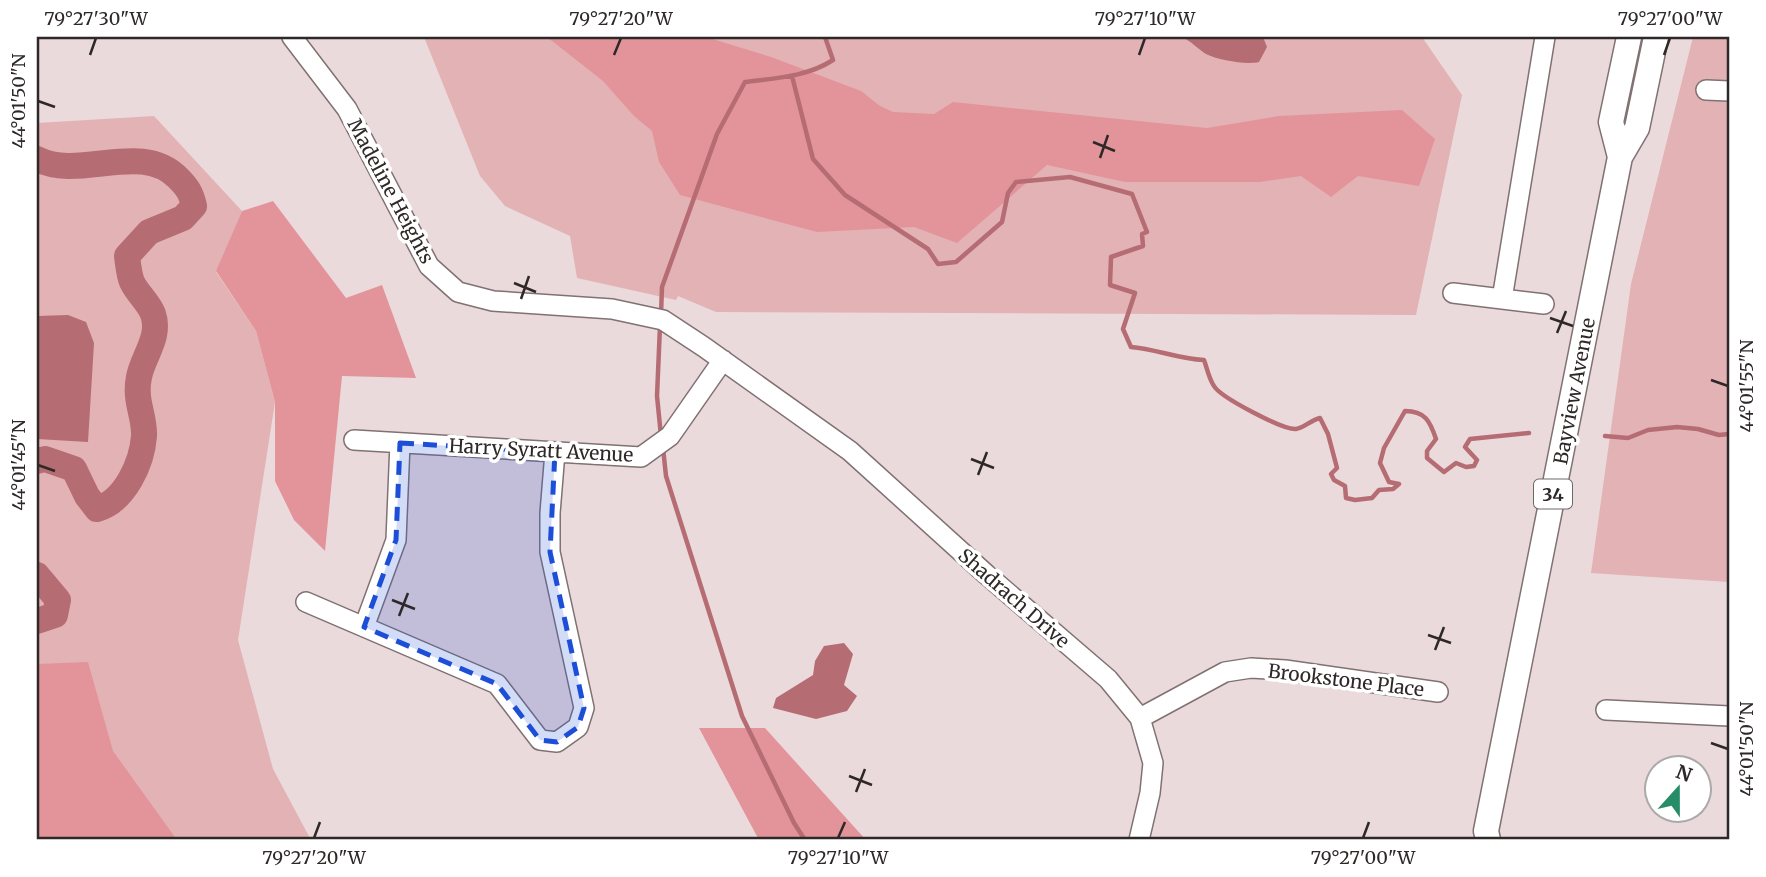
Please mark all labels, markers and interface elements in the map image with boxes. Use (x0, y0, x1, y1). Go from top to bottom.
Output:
text: 79°27'30"W (44, 7, 149, 30)
text: 79°27'20"W (569, 7, 674, 30)
text: 79°27'10"W (1095, 7, 1196, 30)
text: 79°27'00"W (1618, 7, 1723, 30)
text: 44°01'50"N (7, 53, 30, 149)
street label: Madeline Heights (343, 114, 439, 268)
street label: Bayview Avenue (1548, 315, 1600, 466)
text: 44°01'55"N (1735, 339, 1758, 432)
text: 44°01'45"N (7, 419, 30, 511)
street label: Harry Syratt Avenue (448, 433, 634, 467)
road number: 34 (1534, 480, 1572, 508)
street label: Shadrach Drive (953, 543, 1075, 653)
street label: Brookstone Place (1267, 659, 1426, 701)
text: 44°01'50"N (1735, 701, 1758, 797)
north arrow (1644, 754, 1714, 824)
text: N (1673, 759, 1695, 787)
text: 79°27'20"W (262, 846, 367, 869)
text: 79°27'10"W (788, 846, 889, 869)
text: 79°27'00"W (1311, 846, 1416, 869)

